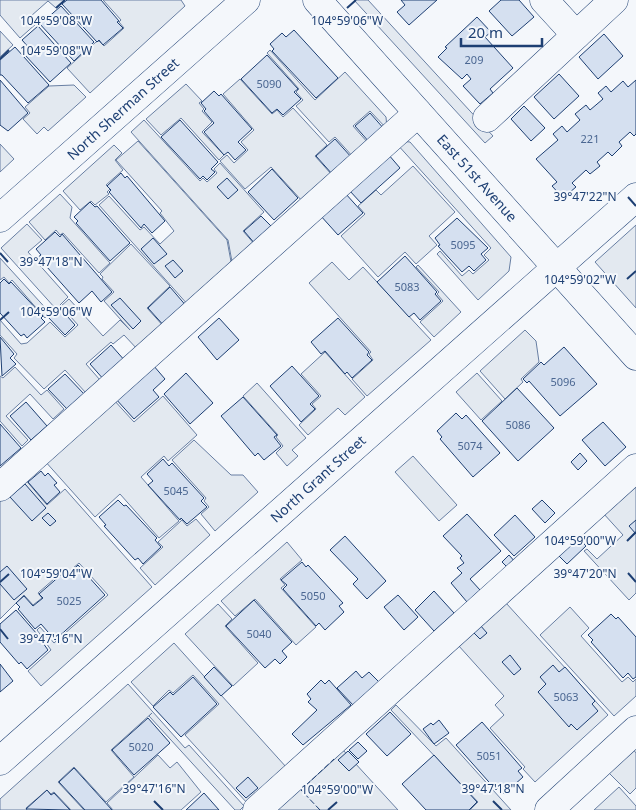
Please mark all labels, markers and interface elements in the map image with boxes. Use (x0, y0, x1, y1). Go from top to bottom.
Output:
text: 104°59'08"W (20, 12, 92, 29)
text: 104°59'06"W (311, 12, 383, 29)
scale bar (461, 15, 542, 47)
text: 20 m (468, 22, 503, 42)
text: 104°59'08"W (20, 42, 92, 59)
house number: 209 (465, 52, 483, 67)
street label: North Sherman Street (63, 53, 183, 164)
house number: 5090 (256, 76, 282, 91)
street label: East 51st Avenue (433, 130, 522, 226)
house number: 221 (581, 131, 599, 146)
text: 39°47'22"N (553, 188, 617, 205)
house number: 5095 (450, 237, 476, 252)
text: 39°47'18"N (19, 253, 83, 270)
text: 104°59'02"W (544, 271, 616, 288)
house number: 5083 (394, 279, 420, 294)
text: 104°59'06"W (20, 303, 92, 320)
house number: 5096 (550, 374, 576, 389)
house number: 5086 (505, 417, 531, 432)
street label: North Grant Street (266, 431, 369, 527)
house number: 5074 (457, 438, 483, 453)
house number: 5045 (163, 483, 189, 498)
text: 104°59'00"W (544, 532, 616, 549)
text: 104°59'04"W (20, 565, 92, 582)
text: 39°47'20"N (553, 565, 617, 582)
house number: 5050 (300, 588, 326, 603)
house number: 5025 (56, 593, 82, 608)
house number: 5040 (246, 626, 272, 641)
text: 39°47'16"N (19, 630, 83, 647)
house number: 5063 (553, 689, 579, 704)
house number: 5020 (128, 739, 154, 754)
house number: 5051 (476, 748, 502, 763)
text: 39°47'16"N (122, 780, 186, 797)
text: 39°47'18"N (461, 780, 525, 797)
text: 104°59'00"W (301, 781, 373, 798)

